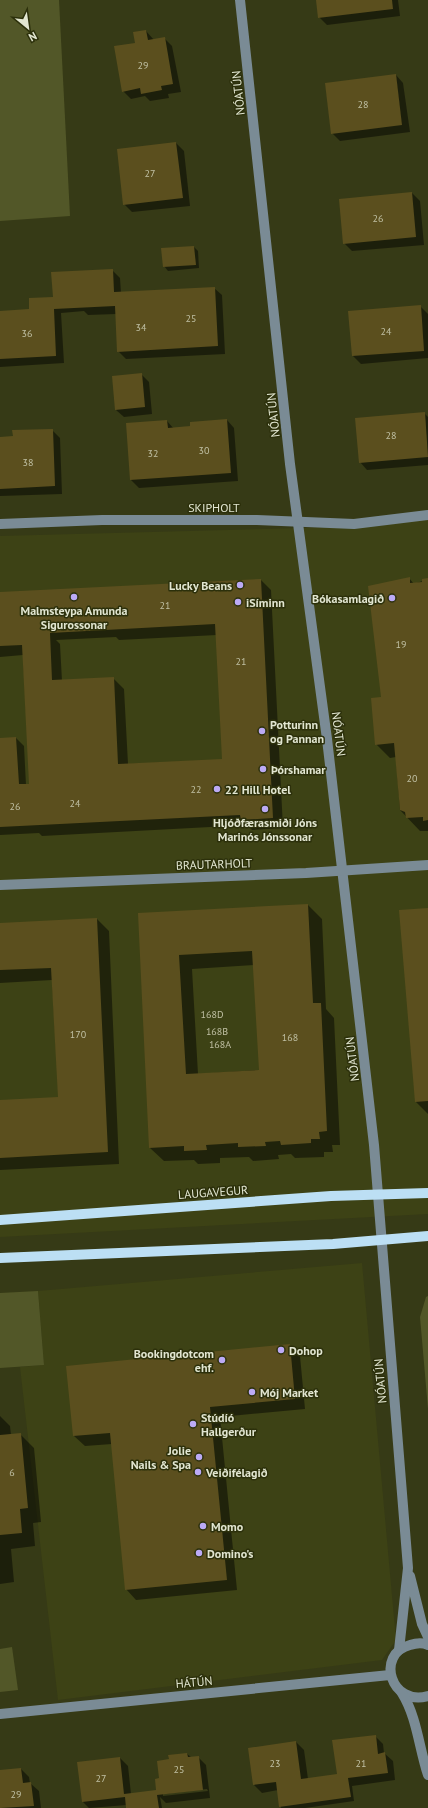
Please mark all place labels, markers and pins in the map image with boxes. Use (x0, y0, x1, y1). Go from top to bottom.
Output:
place label: Lucky Beans (169, 578, 232, 593)
marker: Lucky Beans (235, 580, 245, 590)
place label: Bókasamlagið (312, 591, 384, 606)
marker: Malmsteypa Amunda Sigurossonar (69, 592, 79, 602)
marker: Bókasamlagið (387, 593, 397, 603)
place label: iSíminn (246, 595, 285, 610)
marker: iSíminn (233, 597, 243, 607)
place label: Malmsteypa Amunda Sigurossonar (21, 603, 128, 632)
place label: Potturinn og Pannan (270, 717, 324, 746)
marker: Potturinn og Pannan (257, 726, 267, 736)
place label: Þórshamar (271, 762, 326, 777)
marker: Þórshamar (258, 764, 268, 774)
place label: 22 Hill Hotel (225, 782, 291, 797)
marker: 22 Hill Hotel (212, 784, 222, 794)
marker: Hljóðfærasmiði Jóns Marinós Jónssonar (260, 804, 270, 814)
place label: Hljóðfærasmiði Jóns Marinós Jónssonar (213, 815, 317, 844)
place label: Dohop (289, 1343, 323, 1358)
marker: Dohop (276, 1345, 286, 1355)
place label: Bookingdotcom ehf. (134, 1346, 214, 1375)
marker: Bookingdotcom ehf. (217, 1355, 227, 1365)
place label: Mój Market (260, 1385, 319, 1400)
marker: Mój Market (247, 1387, 257, 1397)
place label: Stúdíó Hallgerður (201, 1410, 257, 1439)
marker: Stúdíó Hallgerður (188, 1419, 198, 1429)
place label: Jolie Nails & Spa (131, 1443, 191, 1472)
marker: Jolie Nails & Spa (194, 1452, 204, 1462)
place label: Veiðifélagið (205, 1465, 268, 1480)
marker: Veiðifélagið (193, 1467, 203, 1477)
place label: Momo (211, 1519, 244, 1534)
marker: Momo (198, 1521, 208, 1531)
place label: Domino's (207, 1546, 253, 1561)
marker: Domino's (194, 1548, 204, 1558)

